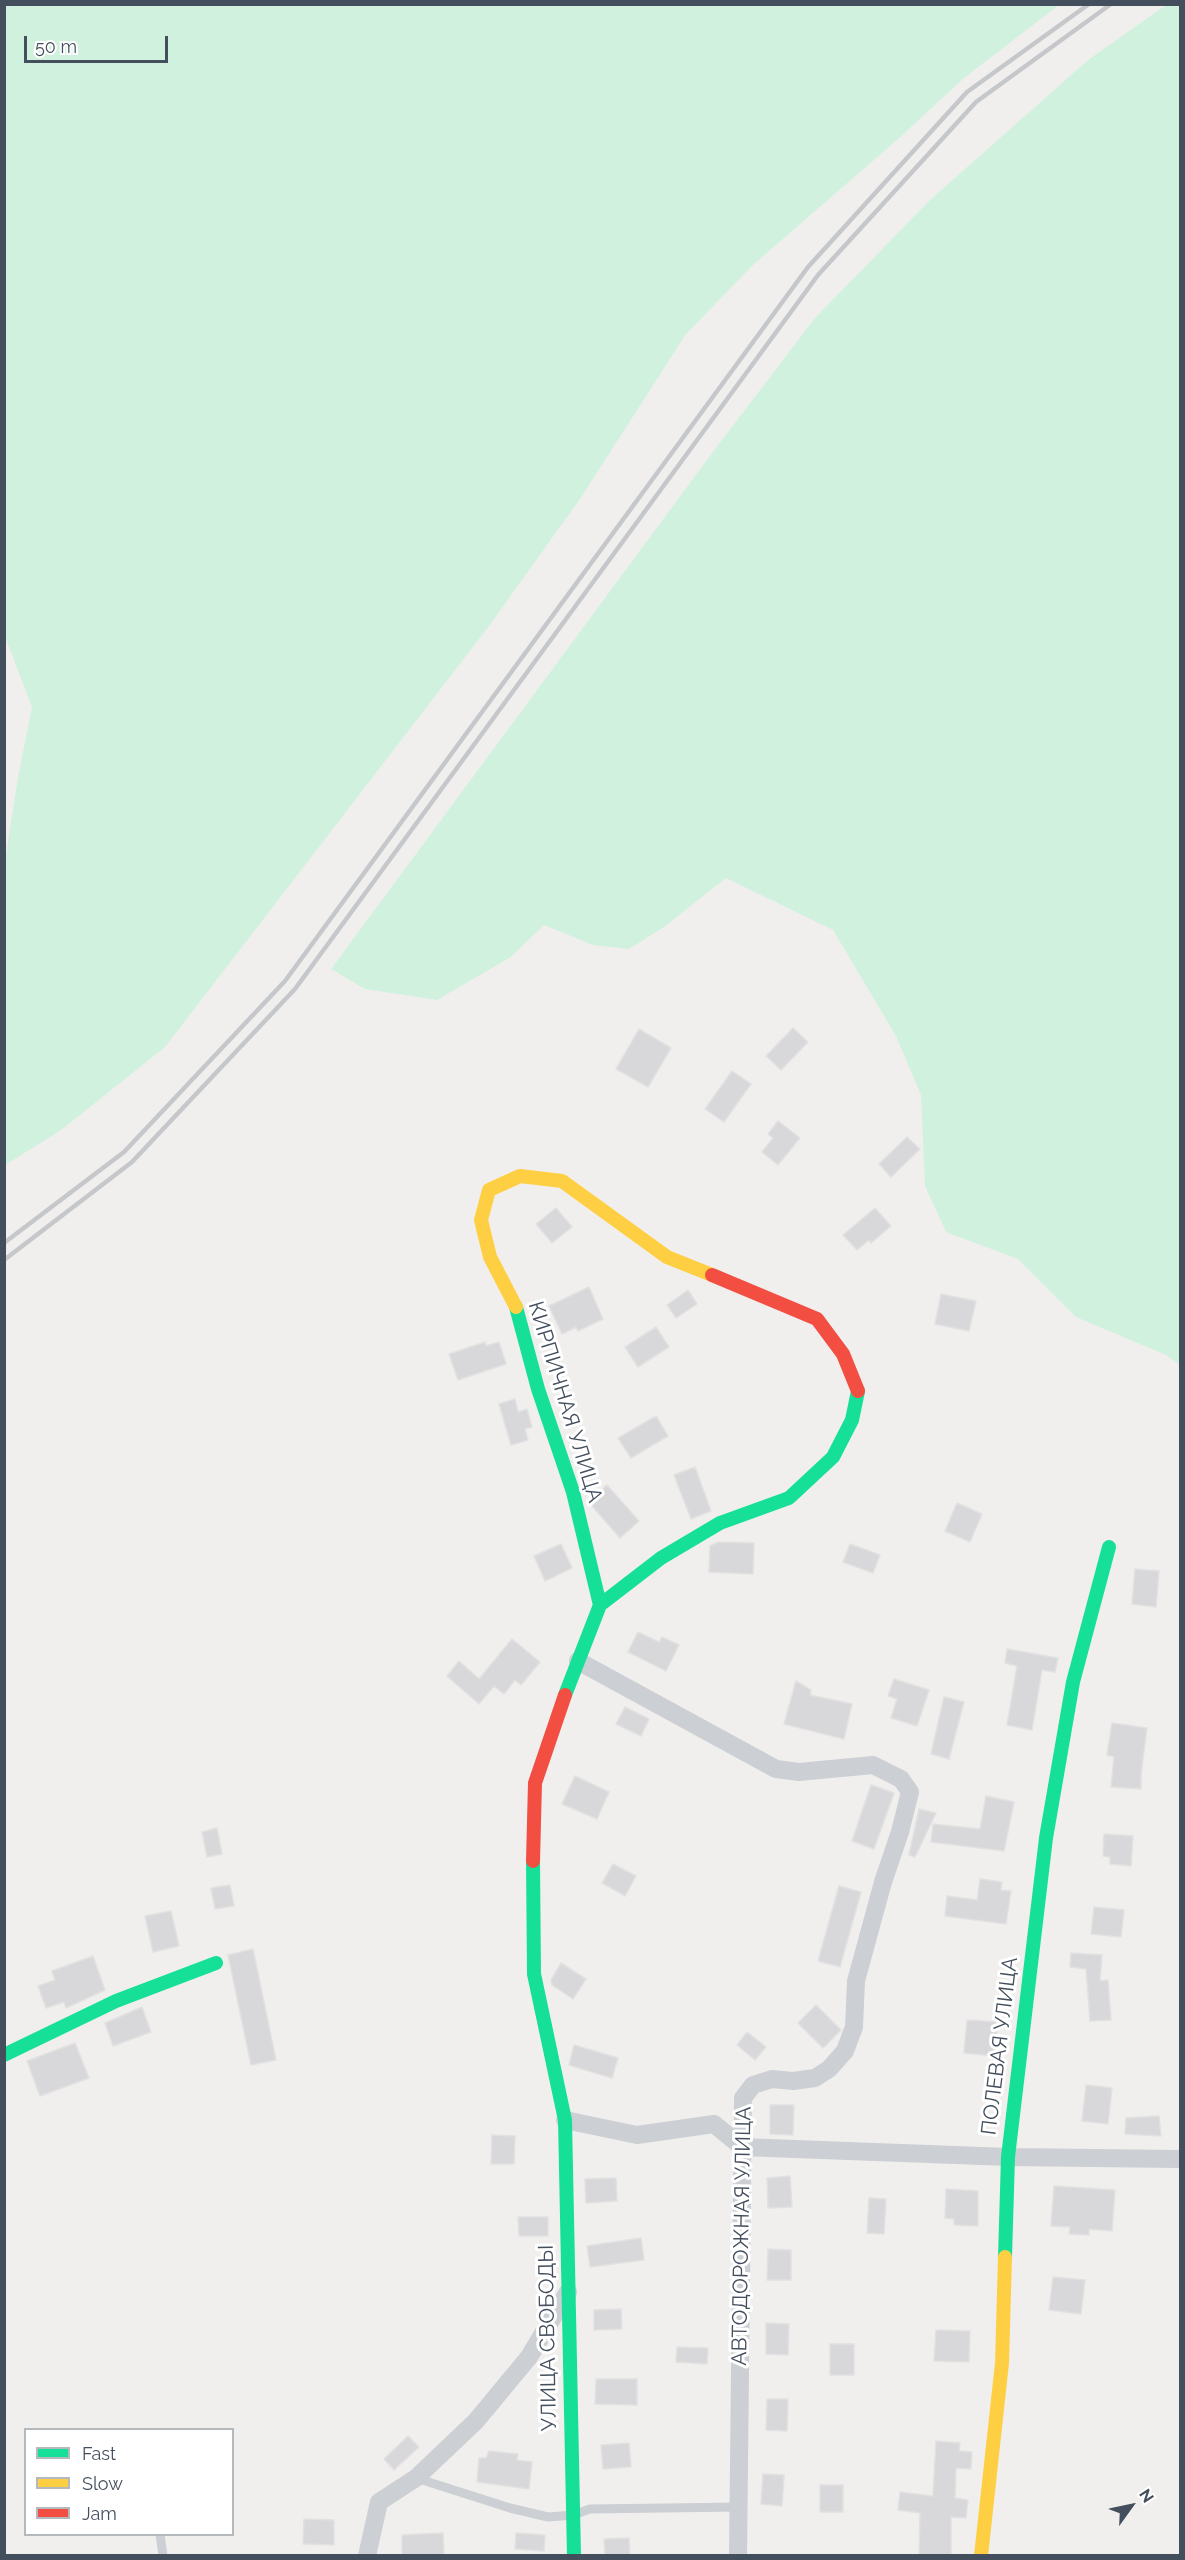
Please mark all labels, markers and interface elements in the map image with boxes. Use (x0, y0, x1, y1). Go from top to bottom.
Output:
scale bar (27, 24, 171, 62)
text: 50 m (35, 36, 77, 57)
street label: КИРПИЧНАЯ УЛИЦА (522, 1298, 608, 1506)
street label: ПОЛЕВАЯ УЛИЦА (977, 1956, 1023, 2136)
street label: АВТОДОРОЖНАЯ УЛИЦА (727, 2106, 757, 2366)
street label: УЛИЦА СВОБОДЫ (534, 2245, 562, 2431)
legend (24, 2428, 234, 2536)
text: Fast (82, 2443, 116, 2464)
text: Slow (82, 2473, 123, 2494)
north arrow (1101, 2476, 1161, 2536)
text: N (1135, 2486, 1158, 2506)
text: Jam (82, 2503, 117, 2524)

